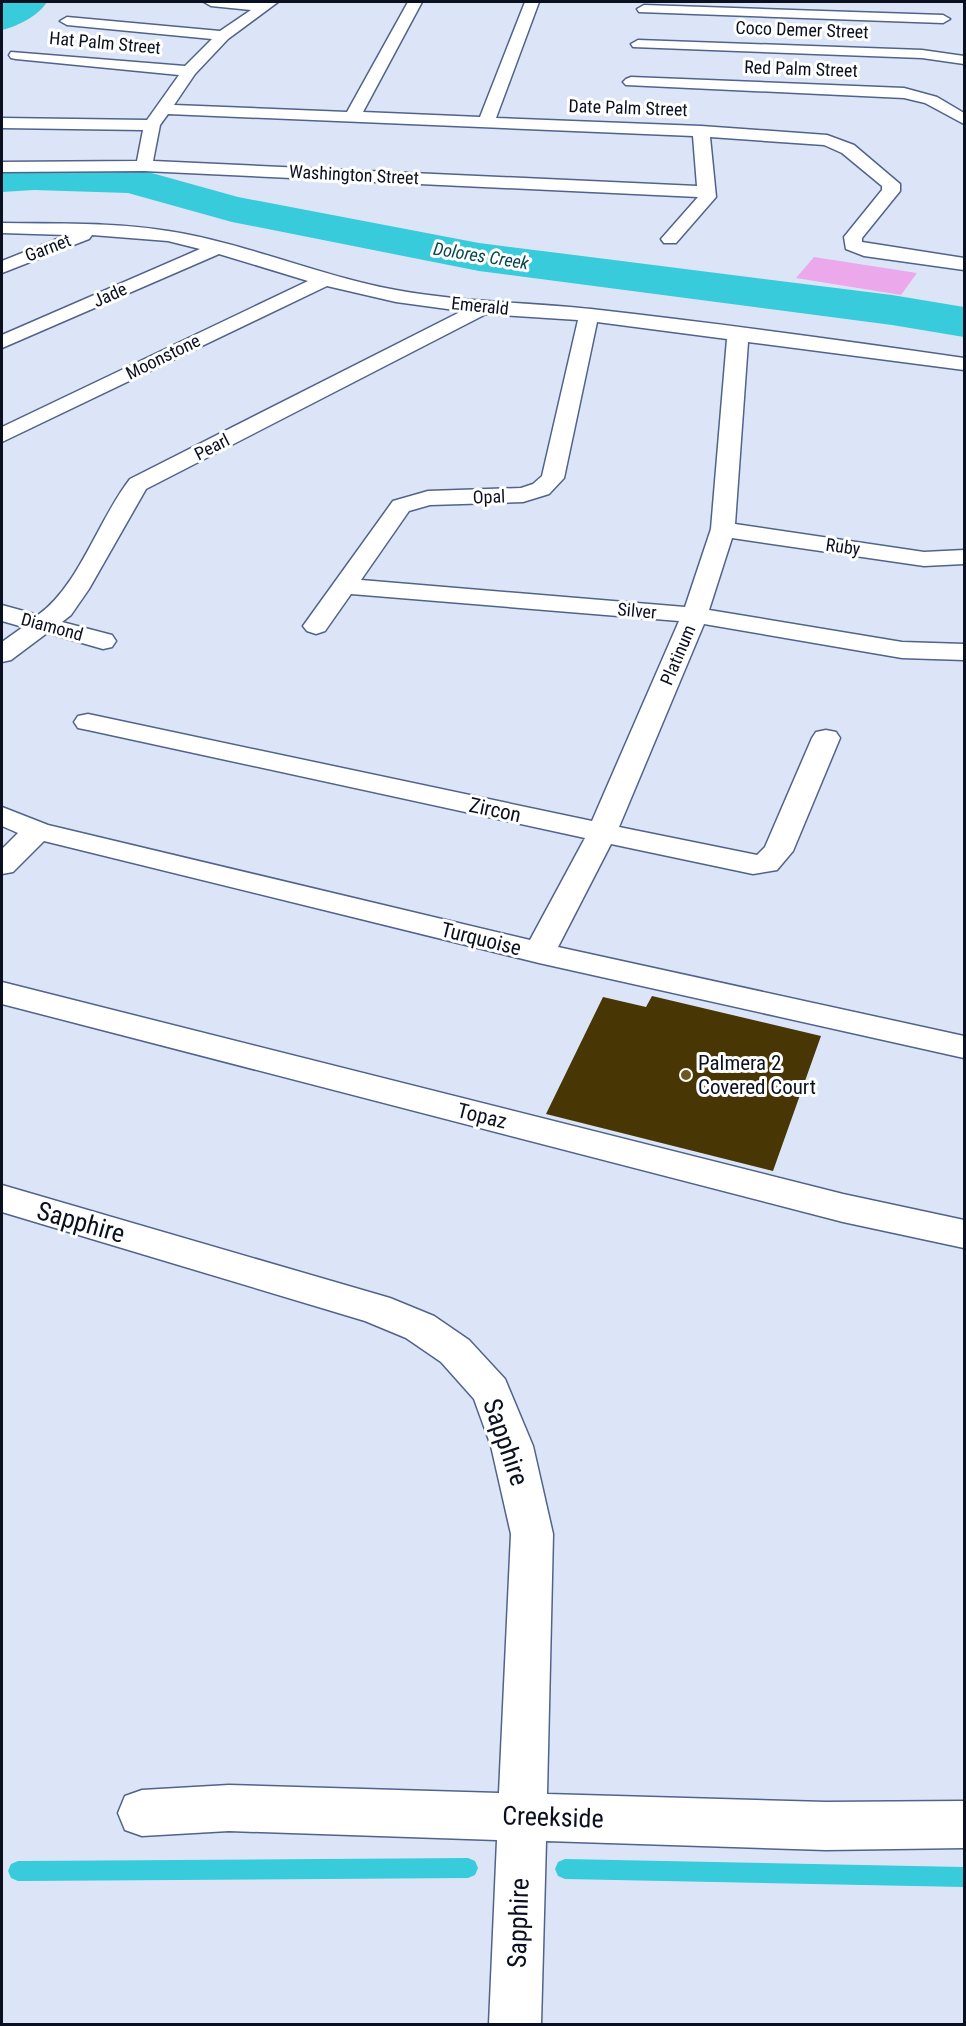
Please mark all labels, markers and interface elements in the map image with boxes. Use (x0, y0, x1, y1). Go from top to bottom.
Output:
street label: Coco Demer Street (735, 17, 869, 42)
street label: Hat Palm Street (48, 27, 162, 58)
street label: Red Palm Street (744, 56, 858, 81)
street label: Date Palm Street (568, 95, 688, 120)
street label: Washington Street (289, 161, 419, 188)
street label: Garnet (22, 229, 74, 266)
water label: Dolores Creek (432, 238, 531, 274)
street label: Jade (90, 278, 130, 311)
street label: Emerald (450, 292, 510, 319)
street label: Moonstone (122, 330, 203, 384)
street label: Pearl (191, 429, 233, 464)
street label: Opal (472, 485, 506, 508)
street label: Ruby (825, 534, 862, 559)
street label: Silver (617, 598, 658, 623)
street label: Diamond (19, 608, 85, 645)
street label: Platinum (656, 622, 700, 688)
street label: Zircon (467, 793, 523, 827)
street label: Turquoise (438, 917, 524, 961)
place label: Palmera 2 Covered Court (698, 1051, 816, 1099)
marker: Palmera 2 Covered Court (679, 1068, 693, 1082)
street label: Topaz (455, 1098, 509, 1134)
street label: Sapphire (34, 1195, 128, 1249)
street label: Sapphire (477, 1395, 535, 1489)
street label: Creekside (502, 1800, 604, 1834)
street label: Sapphire (501, 1878, 535, 1968)

